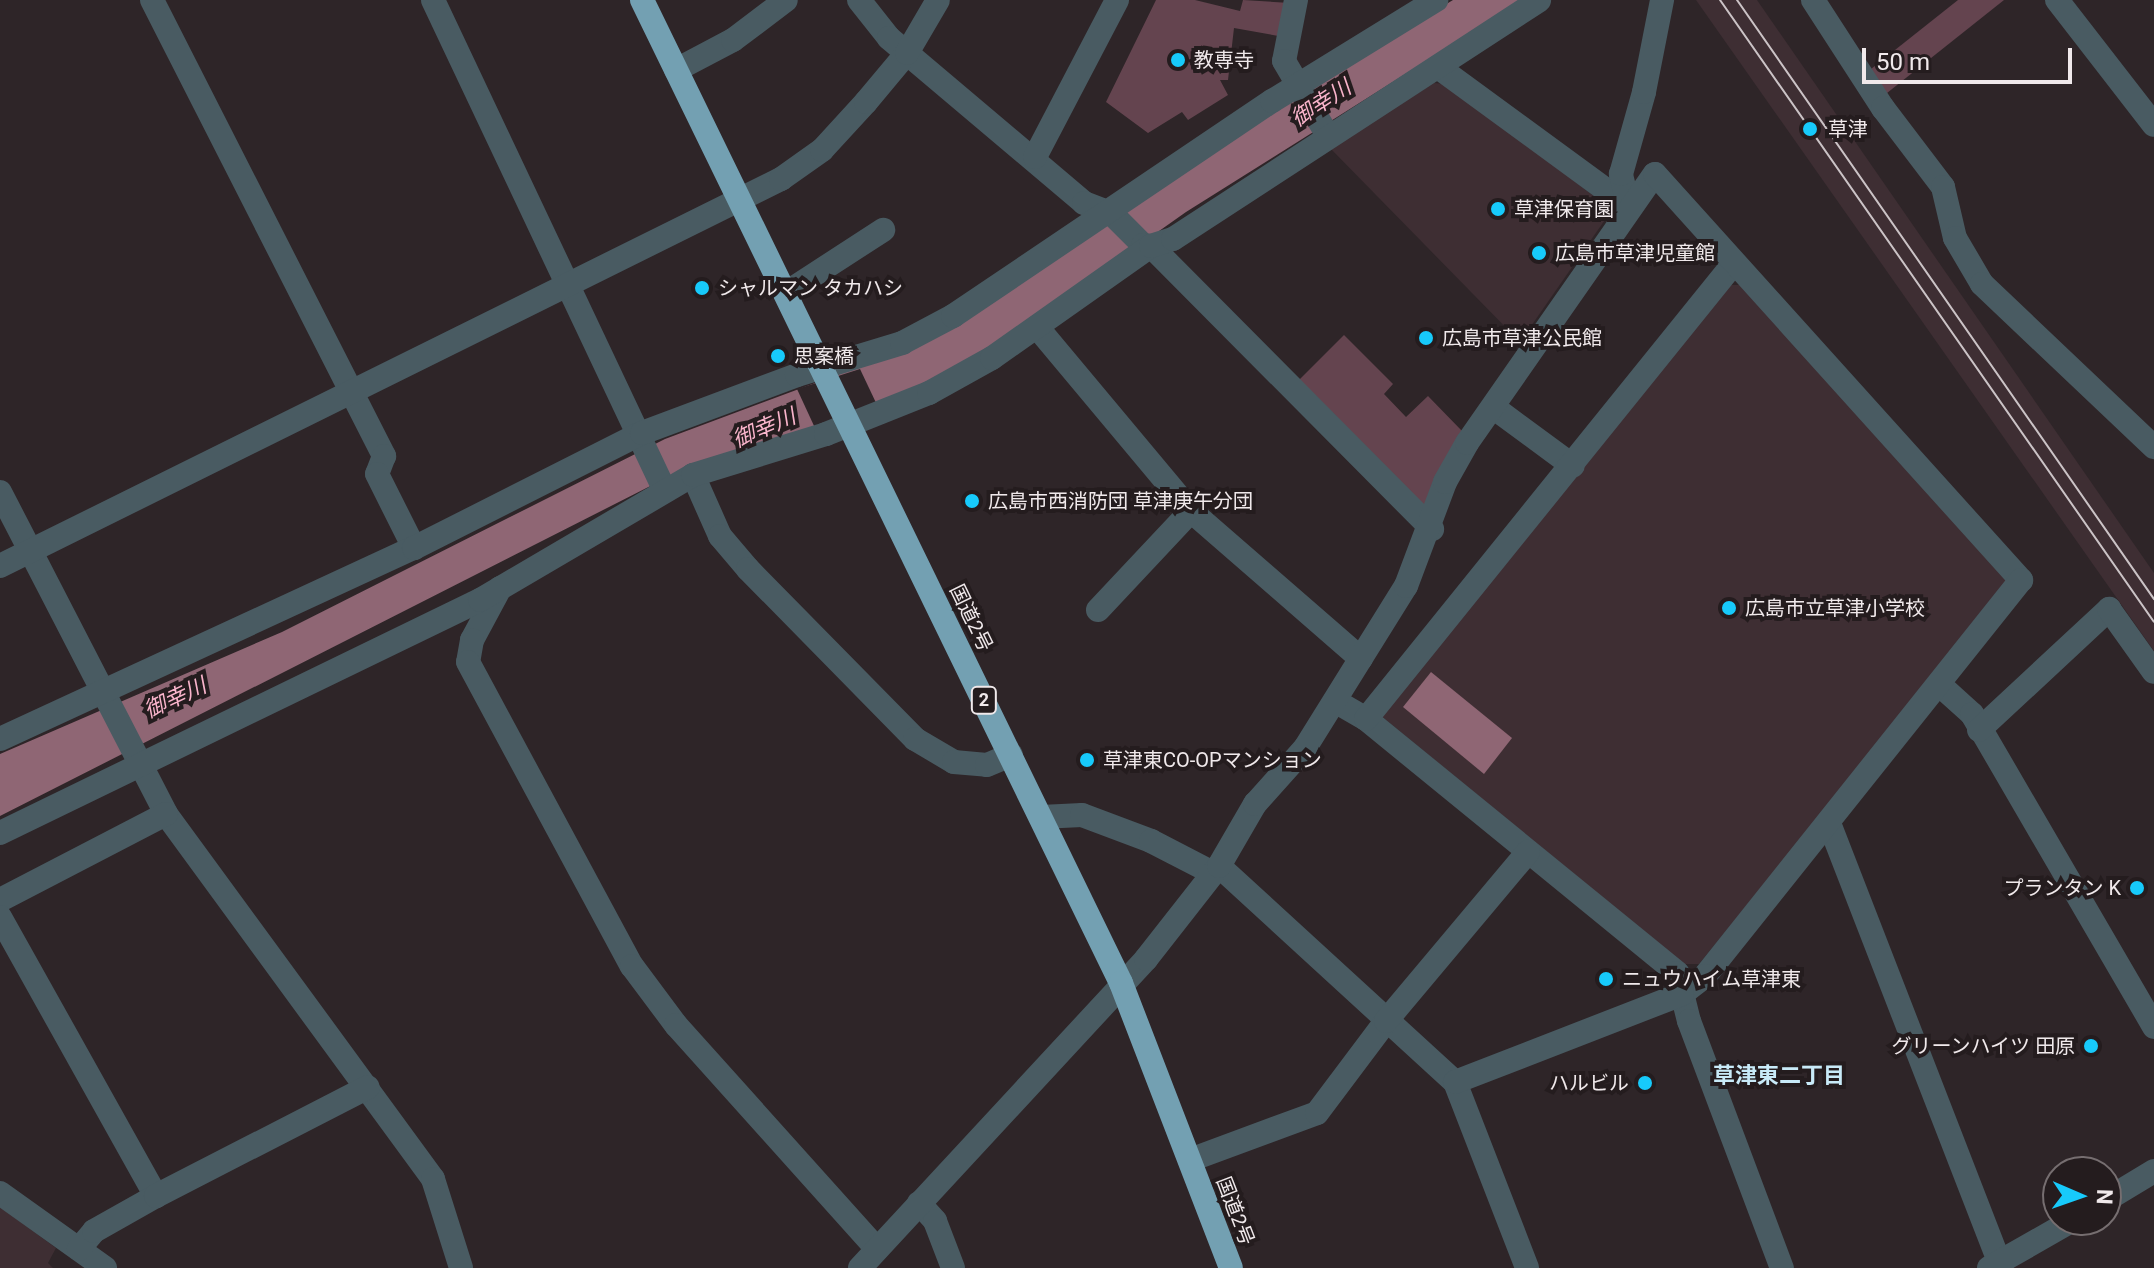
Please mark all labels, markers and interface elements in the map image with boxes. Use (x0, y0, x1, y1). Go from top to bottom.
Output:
scale bar (1866, 32, 2076, 82)
place label: 教専寺 (1194, 48, 1254, 72)
text: 50 m (1876, 48, 1930, 76)
marker: 教専寺 (1169, 51, 1187, 69)
water label: 御幸川 (1286, 74, 1356, 132)
place label: 草津 (1828, 117, 1868, 141)
marker: 草津 (1799, 118, 1821, 140)
place label: 草津保育園 (1514, 197, 1614, 221)
marker: 草津保育園 (1489, 200, 1507, 218)
place label: 広島市草津児童館 (1555, 241, 1715, 265)
marker: 広島市草津児童館 (1530, 244, 1548, 262)
place label: シャルマン タカハシ (718, 276, 903, 300)
marker: シャルマン タカハシ (693, 279, 711, 297)
place label: 広島市草津公民館 (1442, 326, 1602, 350)
marker: 広島市草津公民館 (1417, 329, 1435, 347)
place label: 思案橋 (794, 344, 854, 368)
marker: 思案橋 (769, 347, 787, 365)
water label: 御幸川 (728, 403, 800, 453)
place label: 広島市西消防団 草津庚午分団 (988, 489, 1253, 513)
marker: 広島市西消防団 草津庚午分団 (963, 492, 981, 510)
street label: 国道2号 (945, 581, 997, 655)
place label: 広島市立草津小学校 (1745, 596, 1925, 620)
marker: 広島市立草津小学校 (1720, 599, 1738, 617)
water label: 御幸川 (140, 672, 210, 724)
road number: 2 (970, 686, 998, 714)
place label: 草津東CO-OPマンション (1103, 748, 1322, 772)
marker: 草津東CO-OPマンション (1078, 751, 1096, 769)
place label: プランタン K (2003, 876, 2121, 900)
marker: プランタン K (2128, 879, 2146, 897)
place label: ニュウハイム草津東 (1622, 967, 1802, 991)
marker: ニュウハイム草津東 (1597, 970, 1615, 988)
place label: グリーンハイツ 田原 (1890, 1034, 2075, 1058)
marker: グリーンハイツ 田原 (2082, 1037, 2100, 1055)
district label: 草津東二丁目 (1713, 1063, 1845, 1089)
place label: ハルビル (1549, 1071, 1629, 1095)
marker: ハルビル (1636, 1074, 1654, 1092)
north arrow (2042, 1156, 2122, 1236)
street label: 国道2号 (1211, 1173, 1259, 1249)
text: N (2092, 1189, 2117, 1205)

